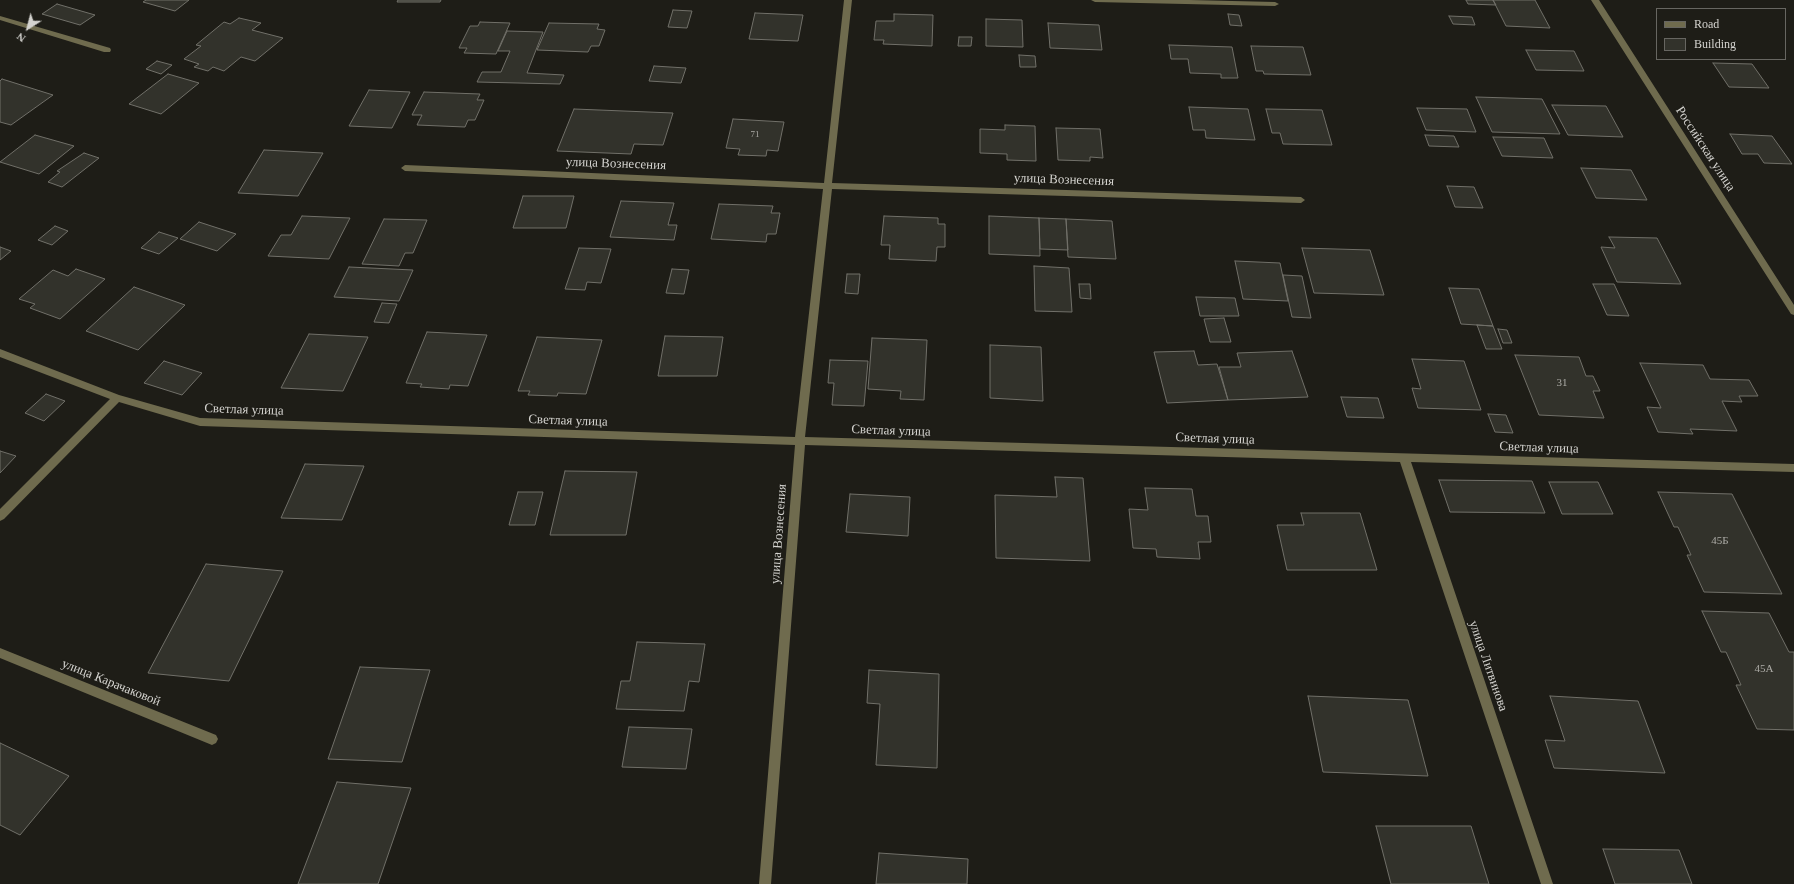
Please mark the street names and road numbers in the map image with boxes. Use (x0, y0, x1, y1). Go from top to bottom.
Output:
street label: Российская улица (1672, 104, 1738, 194)
street label: улица Вознесения (566, 154, 666, 174)
street label: улица Вознесения (1014, 170, 1114, 190)
street label: Светлая улица (204, 401, 284, 419)
street label: Светлая улица (528, 412, 608, 430)
street label: Светлая улица (851, 422, 931, 440)
street label: Светлая улица (1175, 430, 1255, 448)
street label: Светлая улица (1499, 439, 1579, 457)
street label: улица Вознесения (768, 483, 790, 585)
street label: улица Литвинова (1465, 619, 1511, 713)
street label: улица Карачаковой (59, 656, 163, 710)

